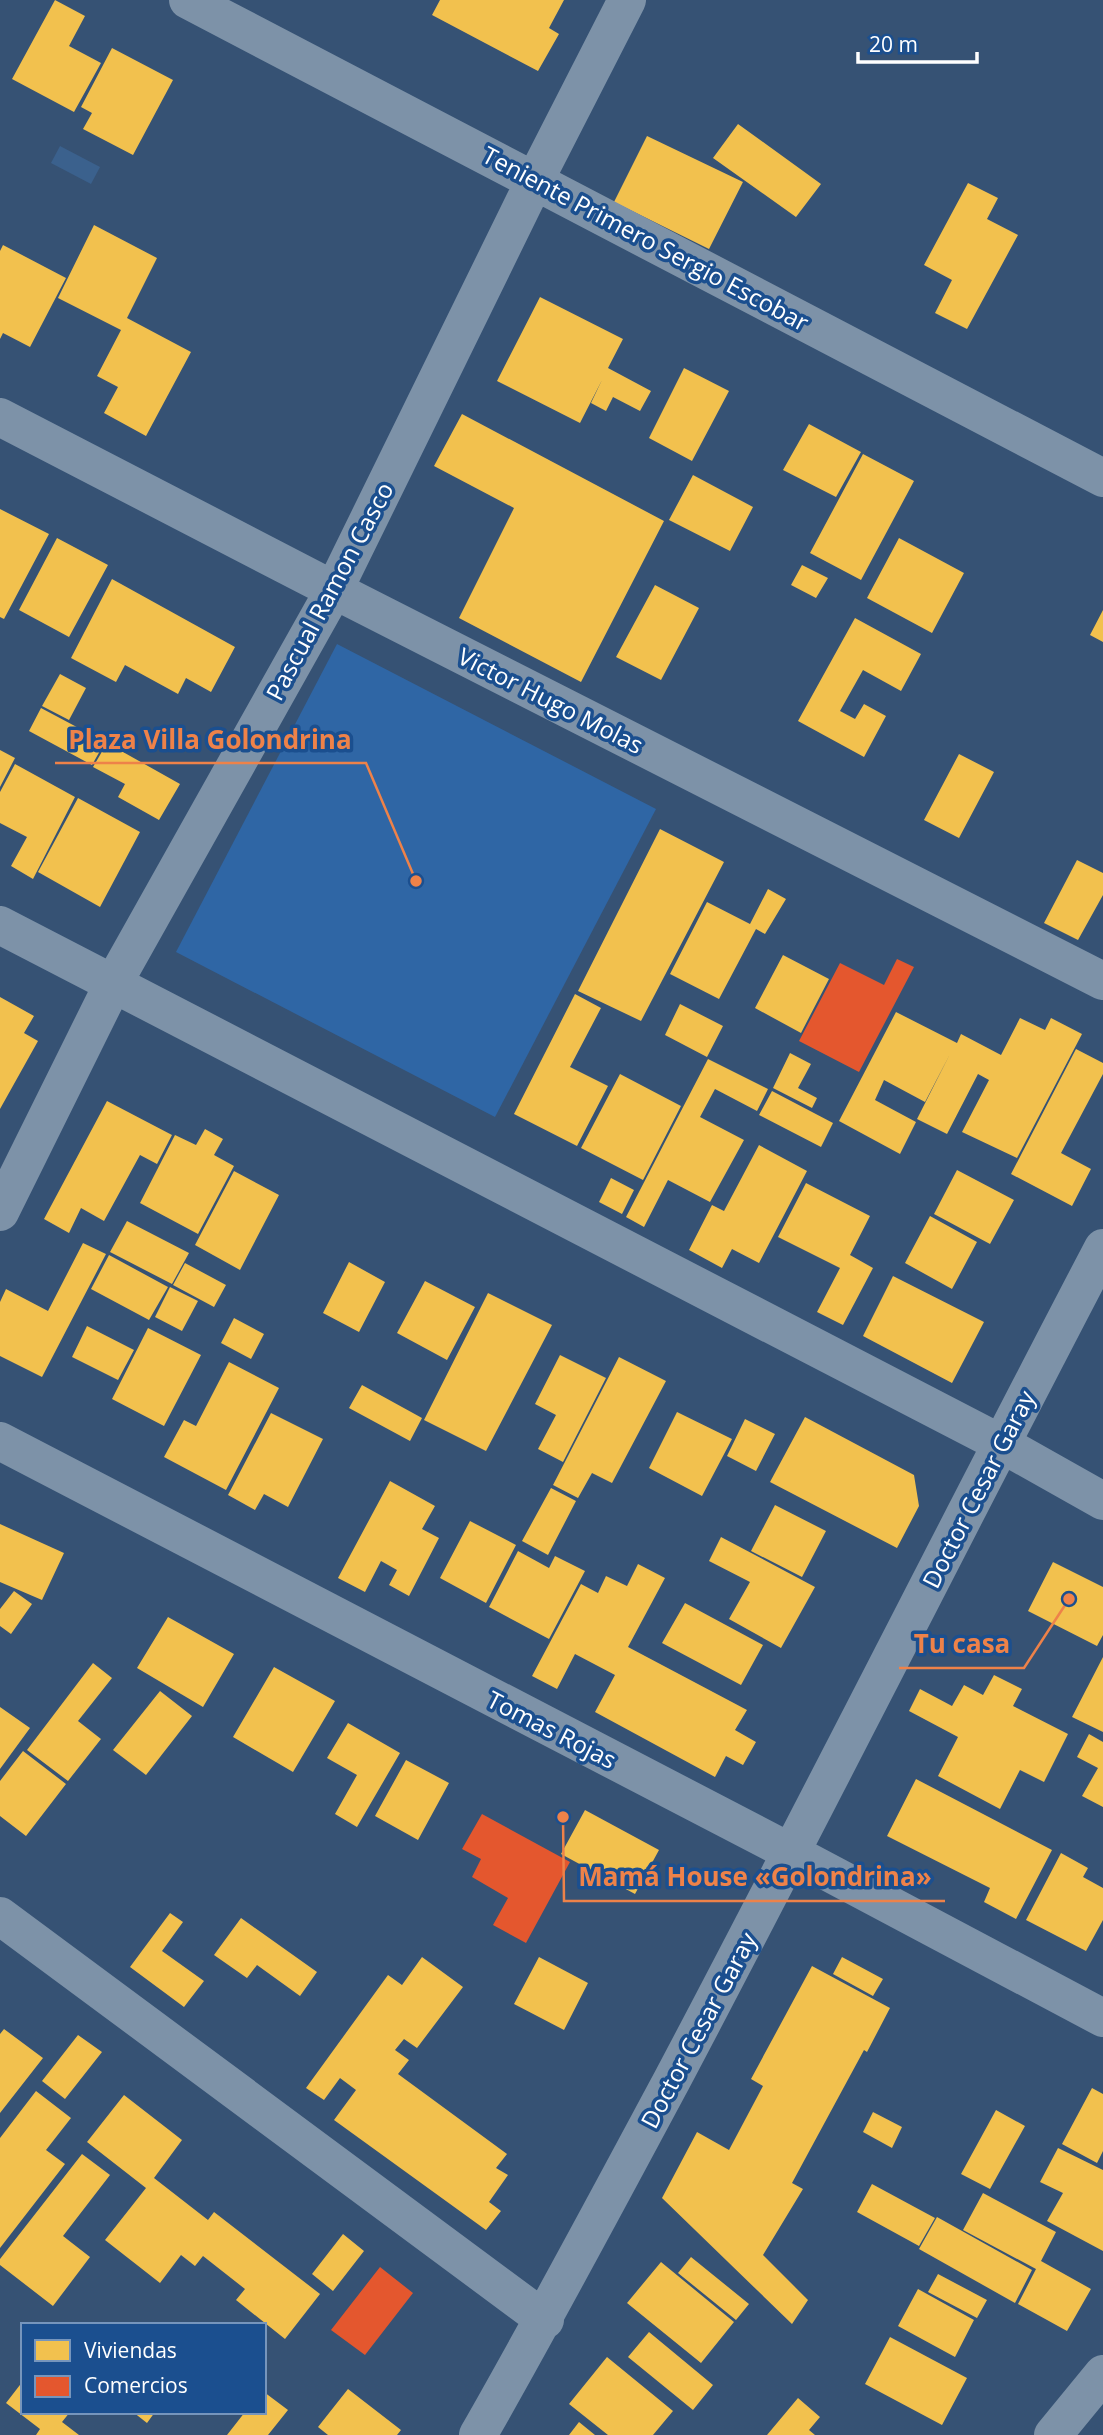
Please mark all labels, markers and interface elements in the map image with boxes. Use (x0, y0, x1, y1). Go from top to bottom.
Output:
scale bar (858, 21, 977, 65)
text: 20 m (869, 30, 918, 58)
street label: Teniente Primero Sergio Escobar (477, 138, 815, 338)
street label: Pascual Ramon Casco (257, 476, 401, 706)
street label: Victor Hugo Molas (453, 639, 649, 761)
callout: Plaza Villa Golondrina (55, 716, 366, 763)
text: Plaza Villa Golondrina (68, 721, 352, 757)
street label: Doctor Cesar Garay (914, 1384, 1043, 1593)
callout: Tu casa (899, 1621, 1024, 1668)
text: Tu casa (914, 1625, 1010, 1661)
street label: Tomas Rojas (482, 1682, 622, 1776)
callout: Mamá House «Golondrina» (564, 1854, 945, 1901)
text: Mamá House «Golondrina» (578, 1858, 932, 1894)
street label: Doctor Cesar Garay (632, 1925, 764, 2134)
legend (21, 2323, 266, 2414)
text: Viviendas (84, 2336, 177, 2364)
text: Comercios (84, 2371, 188, 2399)

